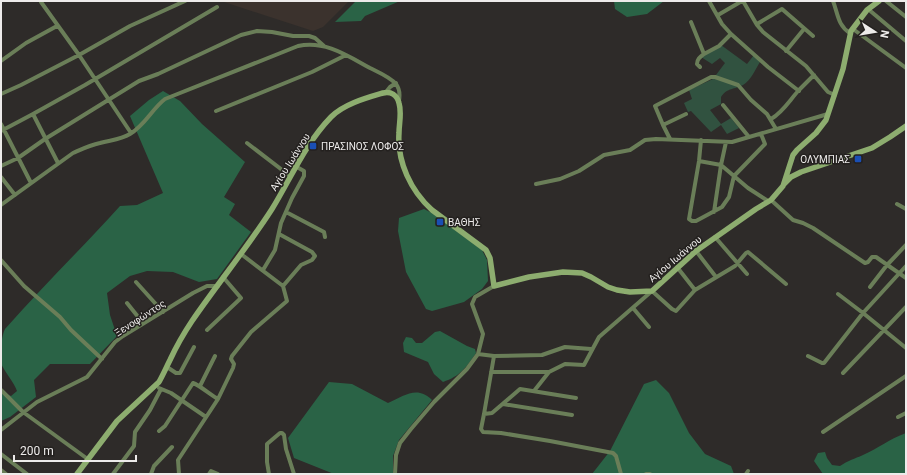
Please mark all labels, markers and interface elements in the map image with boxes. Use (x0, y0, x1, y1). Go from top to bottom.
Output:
north arrow (855, 12, 895, 52)
text: N (877, 29, 891, 39)
street label: Αγίου Ιωάννου (268, 131, 312, 193)
marker: ΠΡΑΣΙΝΟΣ ΛΟΦΟΣ (308, 141, 318, 151)
place label: ΠΡΑΣΙΝΟΣ ΛΟΦΟΣ (321, 141, 404, 152)
place label: ΟΛΥΜΠΙΑΣ (800, 154, 850, 165)
marker: ΟΛΥΜΠΙΑΣ (853, 154, 863, 164)
marker: ΒΑΘΗΣ (435, 217, 445, 227)
place label: ΒΑΘΗΣ (448, 217, 481, 228)
street label: Αγίου Ιωάννου (646, 234, 704, 284)
street label: Ξενοφώντος (113, 298, 168, 339)
scale bar (14, 437, 136, 463)
text: 200 m (20, 444, 54, 458)

